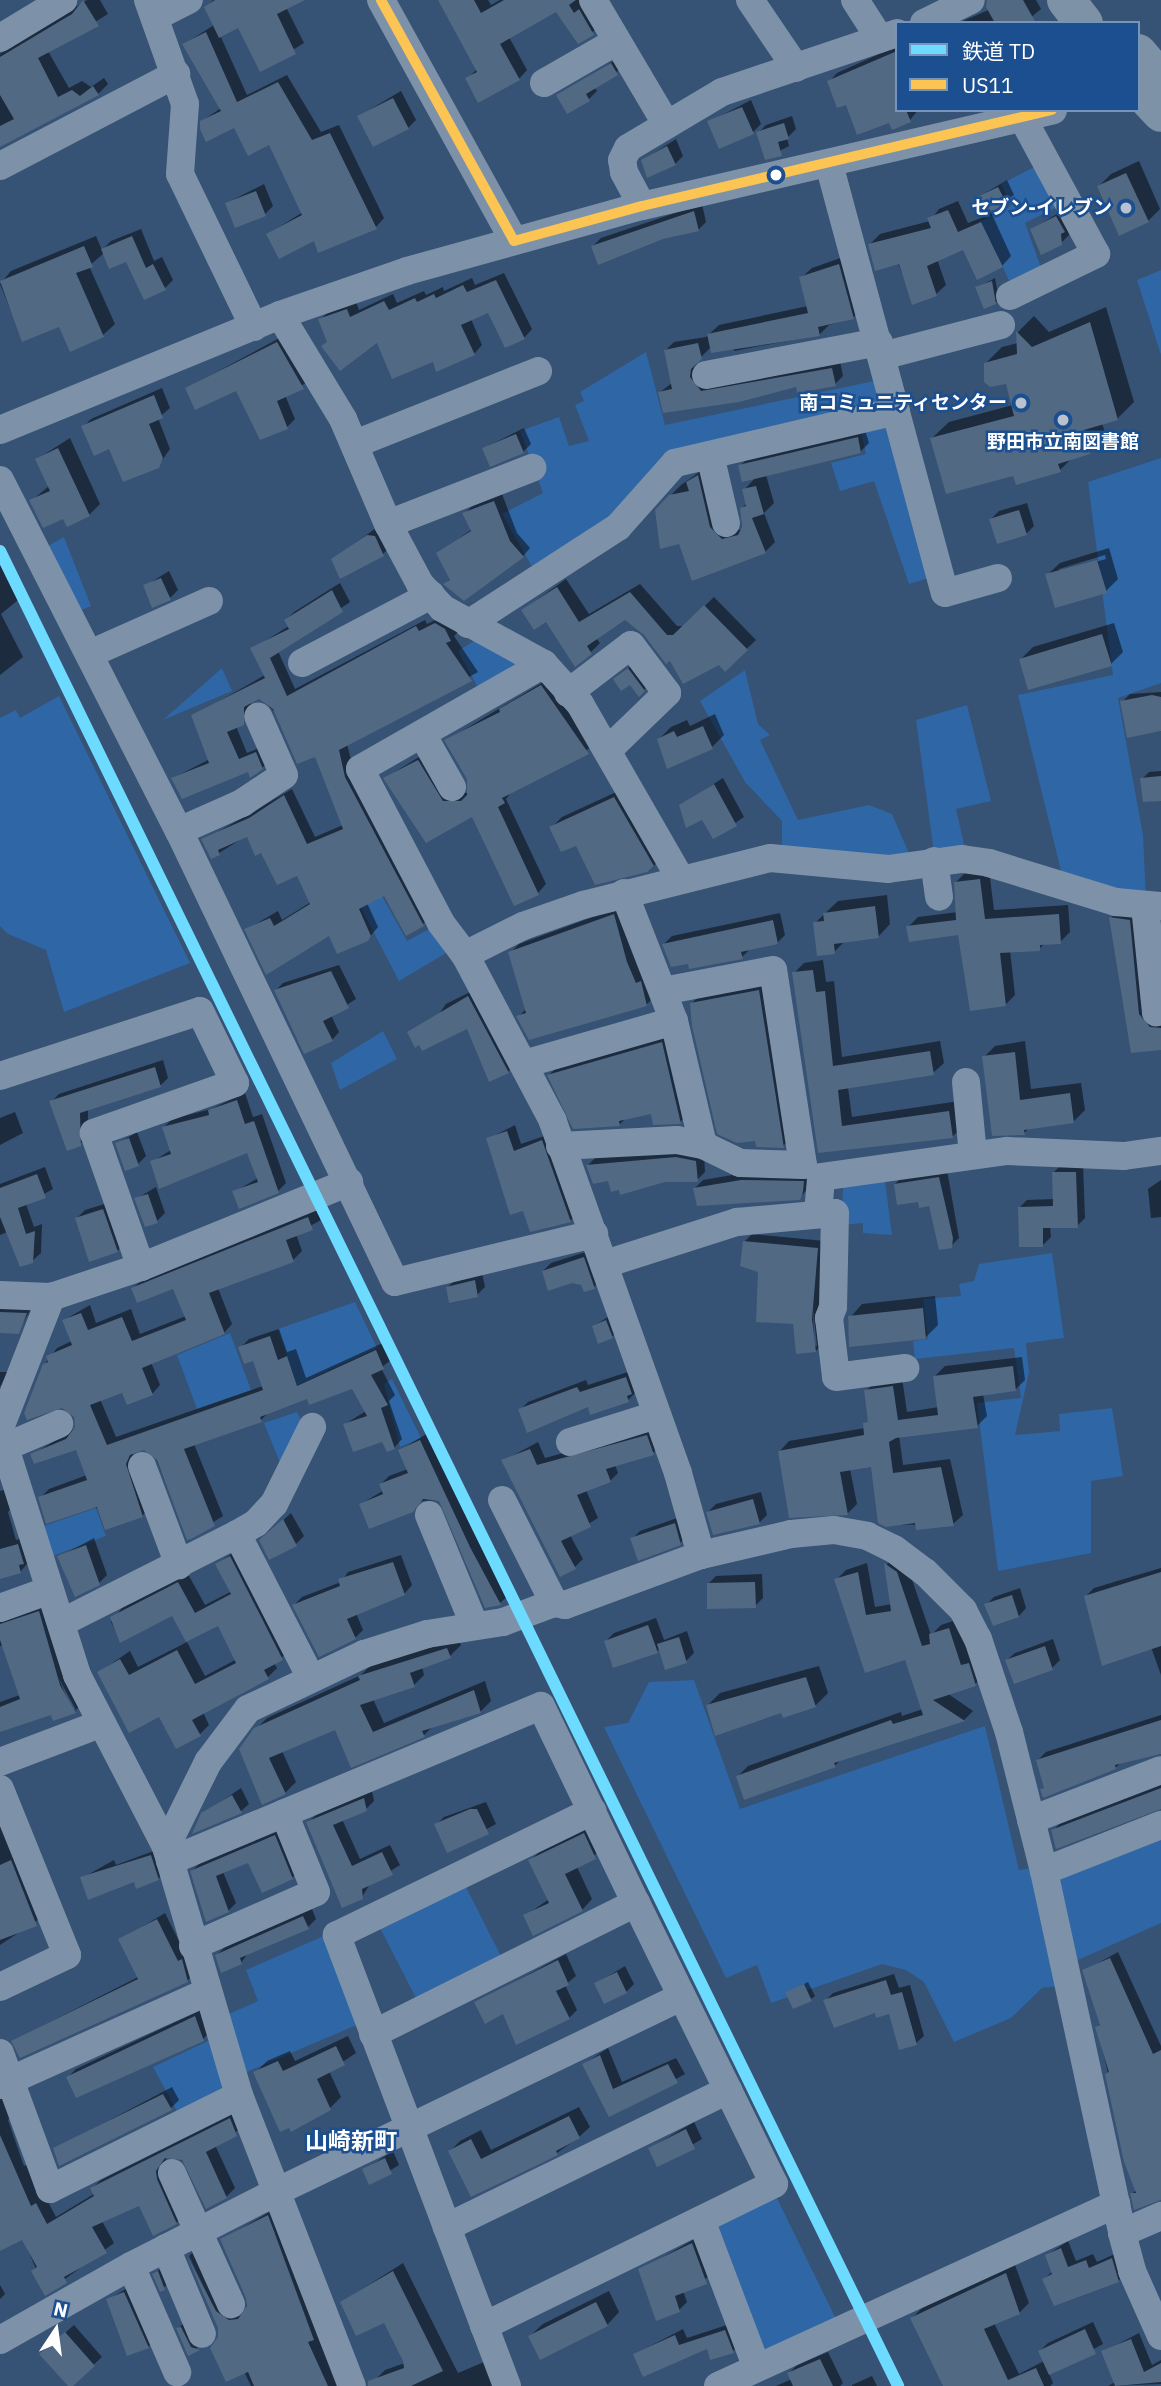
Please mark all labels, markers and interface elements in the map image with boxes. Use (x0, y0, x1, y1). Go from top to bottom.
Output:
legend (895, 21, 1140, 112)
text: 鉄道 TD (962, 37, 1035, 65)
text: US11 (962, 71, 1014, 99)
unlabelled marker (769, 168, 783, 182)
place label: セブン-イレブン (971, 197, 1112, 219)
marker: セブン-イレブン (1118, 200, 1134, 216)
place label: 南コミュニティセンター (798, 392, 1007, 414)
marker: 南コミュニティセンター (1013, 395, 1029, 411)
marker: 野田市立南図書館 (1055, 412, 1071, 428)
place label: 野田市立南図書館 (987, 431, 1139, 453)
district label: 山崎新町 (305, 2126, 397, 2154)
north arrow (21, 2295, 91, 2365)
text: N (51, 2296, 70, 2323)

